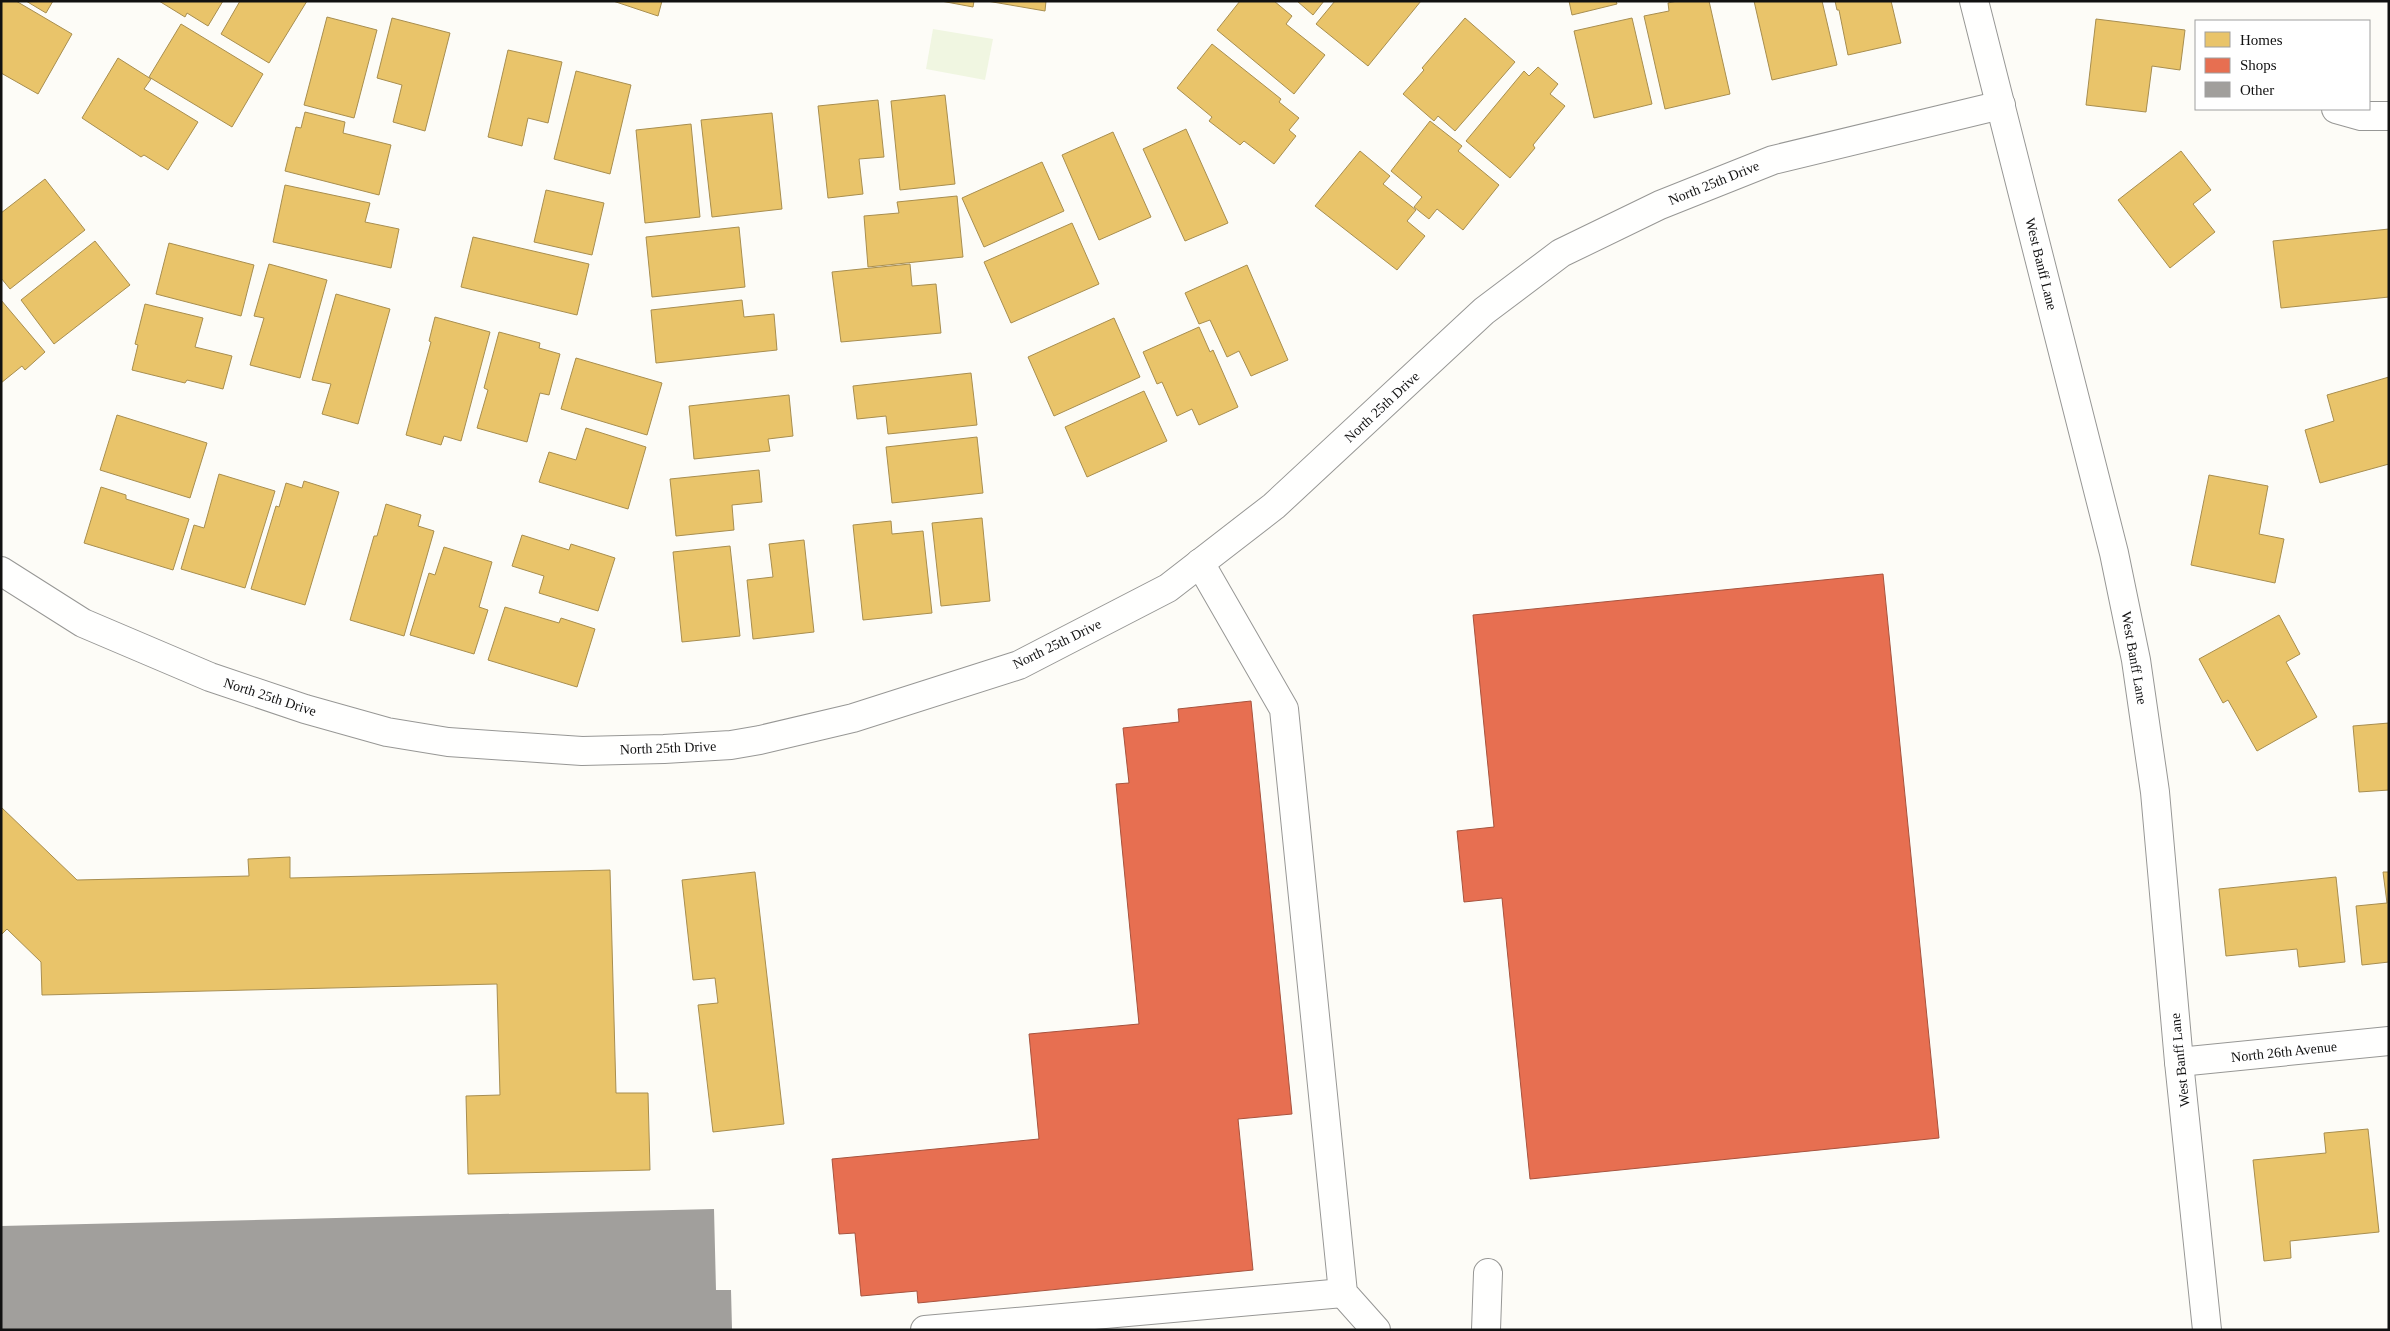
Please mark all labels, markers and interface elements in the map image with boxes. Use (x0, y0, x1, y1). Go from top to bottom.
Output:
legend (2195, 20, 2370, 110)
text: Homes (2240, 32, 2283, 48)
text: Shops (2240, 57, 2277, 73)
text: Other (2240, 82, 2274, 98)
street label: North 25th Drive (1666, 158, 1762, 208)
street label: West Banff Lane (2022, 216, 2060, 312)
street label: North 25th Drive (1342, 369, 1422, 445)
street label: West Banff Lane (2118, 610, 2150, 706)
street label: North 25th Drive (1010, 616, 1104, 672)
street label: North 25th Drive (222, 675, 318, 719)
street label: North 25th Drive (620, 739, 716, 757)
street label: West Banff Lane (2168, 1012, 2192, 1108)
street label: North 26th Avenue (2230, 1039, 2338, 1065)

